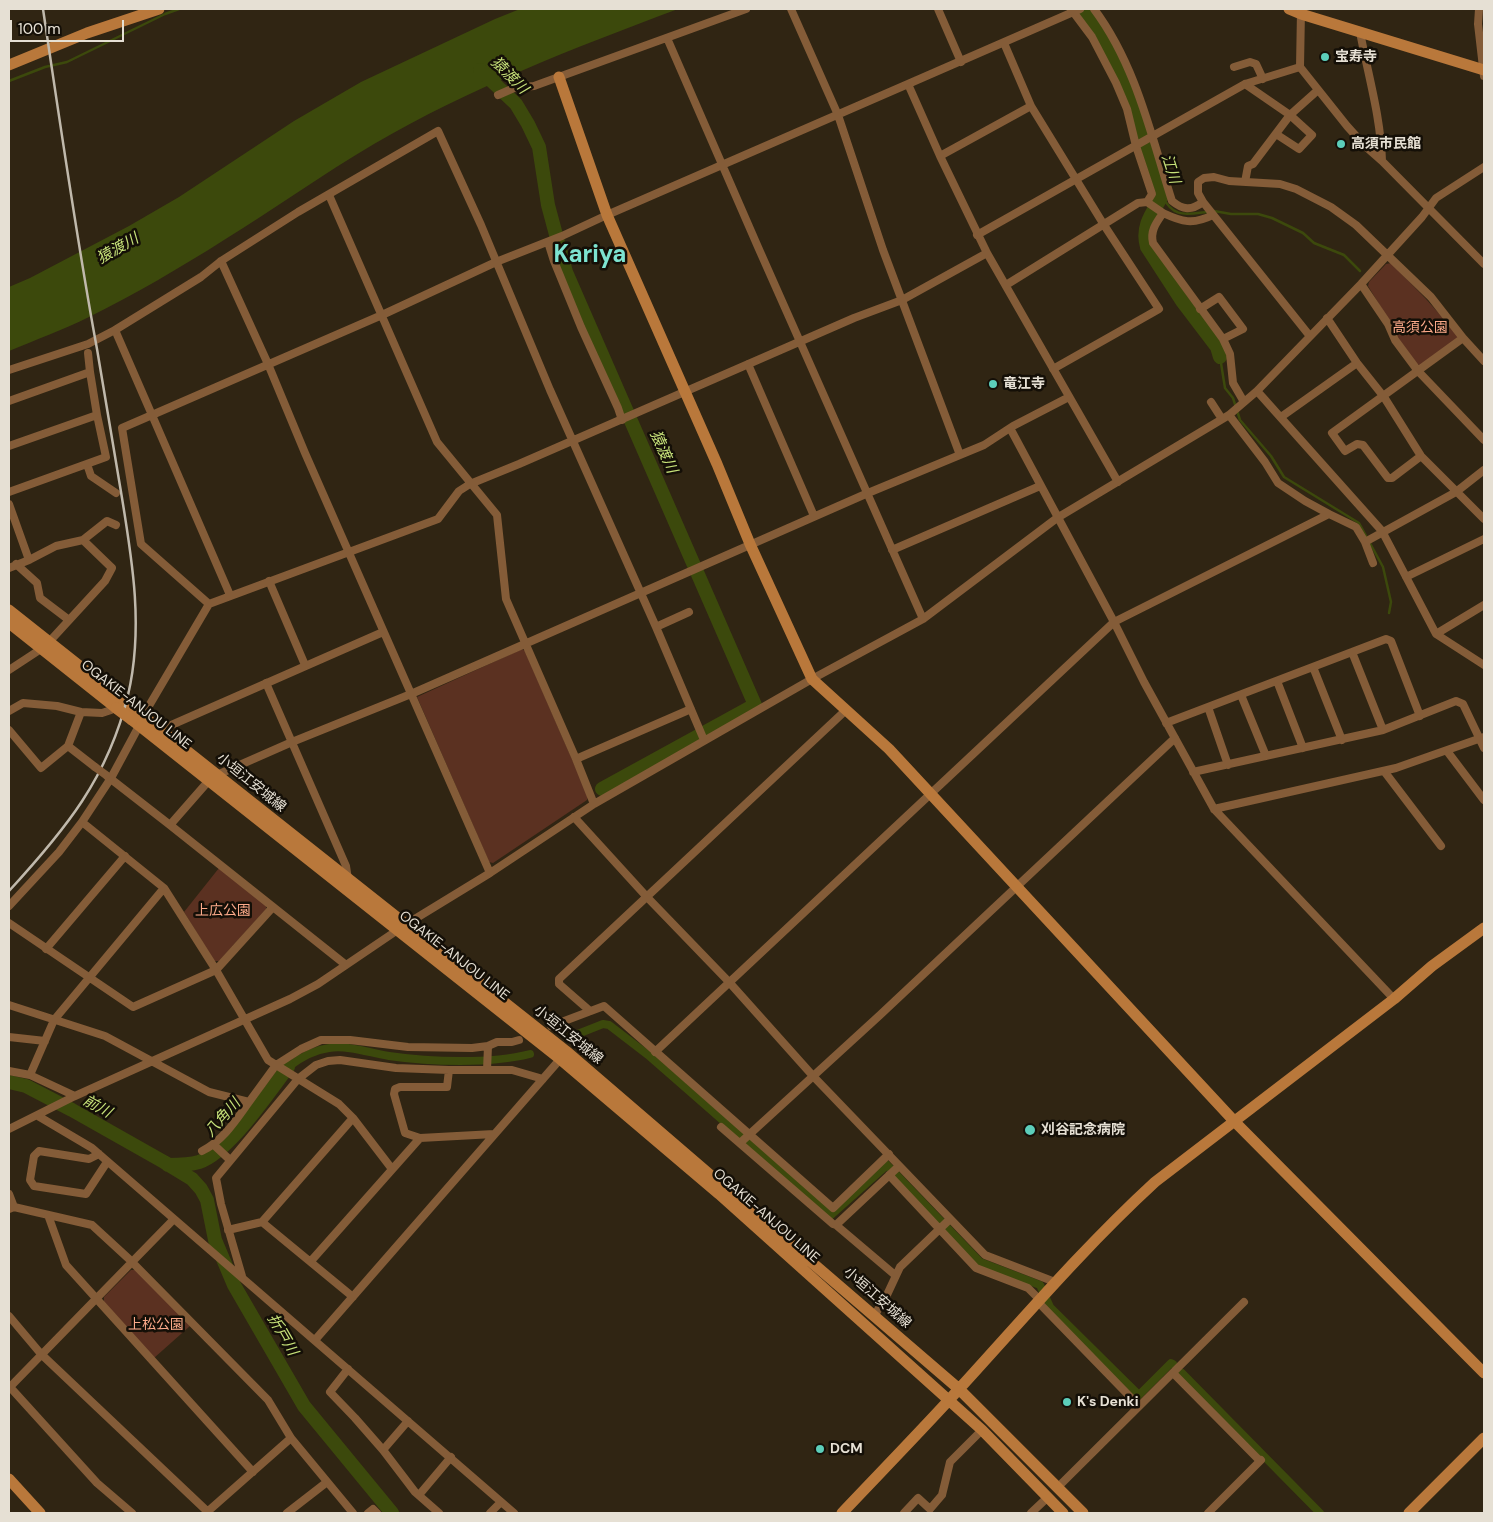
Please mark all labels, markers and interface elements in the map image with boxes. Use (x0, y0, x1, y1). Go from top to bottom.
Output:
scale bar (12, 10, 126, 42)
text: 100 m (18, 19, 61, 39)
place label: 宝寿寺 (1335, 49, 1377, 65)
marker: 宝寿寺 (1319, 51, 1331, 63)
water label: 猿渡川 (487, 54, 531, 98)
place label: 高須市民館 (1351, 136, 1421, 152)
marker: 高須市民館 (1335, 138, 1347, 150)
water label: 江川 (1157, 152, 1183, 186)
water label: 猿渡川 (94, 230, 142, 268)
district label: Kariya (554, 242, 626, 270)
park label: 高須公園 (1392, 320, 1448, 336)
place label: 竜江寺 (1003, 376, 1045, 392)
marker: 竜江寺 (987, 378, 999, 390)
water label: 猿渡川 (646, 428, 680, 476)
street label: OGAKIE-ANJOU LINE (78, 657, 194, 753)
street label: 小垣江安城線 (213, 750, 289, 816)
park label: 上広公園 (195, 903, 251, 919)
street label: OGAKIE-ANJOU LINE (396, 908, 512, 1004)
street label: 小垣江安城線 (530, 1002, 606, 1068)
water label: 前川 (80, 1092, 114, 1122)
water label: 八角川 (201, 1095, 245, 1141)
place label: 刈谷記念病院 (1041, 1122, 1125, 1138)
marker: 刈谷記念病院 (1023, 1123, 1037, 1137)
street label: OGAKIE-ANJOU LINE (709, 1165, 823, 1267)
street label: 小垣江安城線 (840, 1264, 914, 1332)
water label: 折戸川 (263, 1311, 301, 1359)
park label: 上松公園 (128, 1317, 184, 1333)
place label: K's Denki (1077, 1394, 1139, 1410)
marker: K's Denki (1061, 1396, 1073, 1408)
place label: DCM (830, 1441, 863, 1457)
marker: DCM (814, 1443, 826, 1455)

